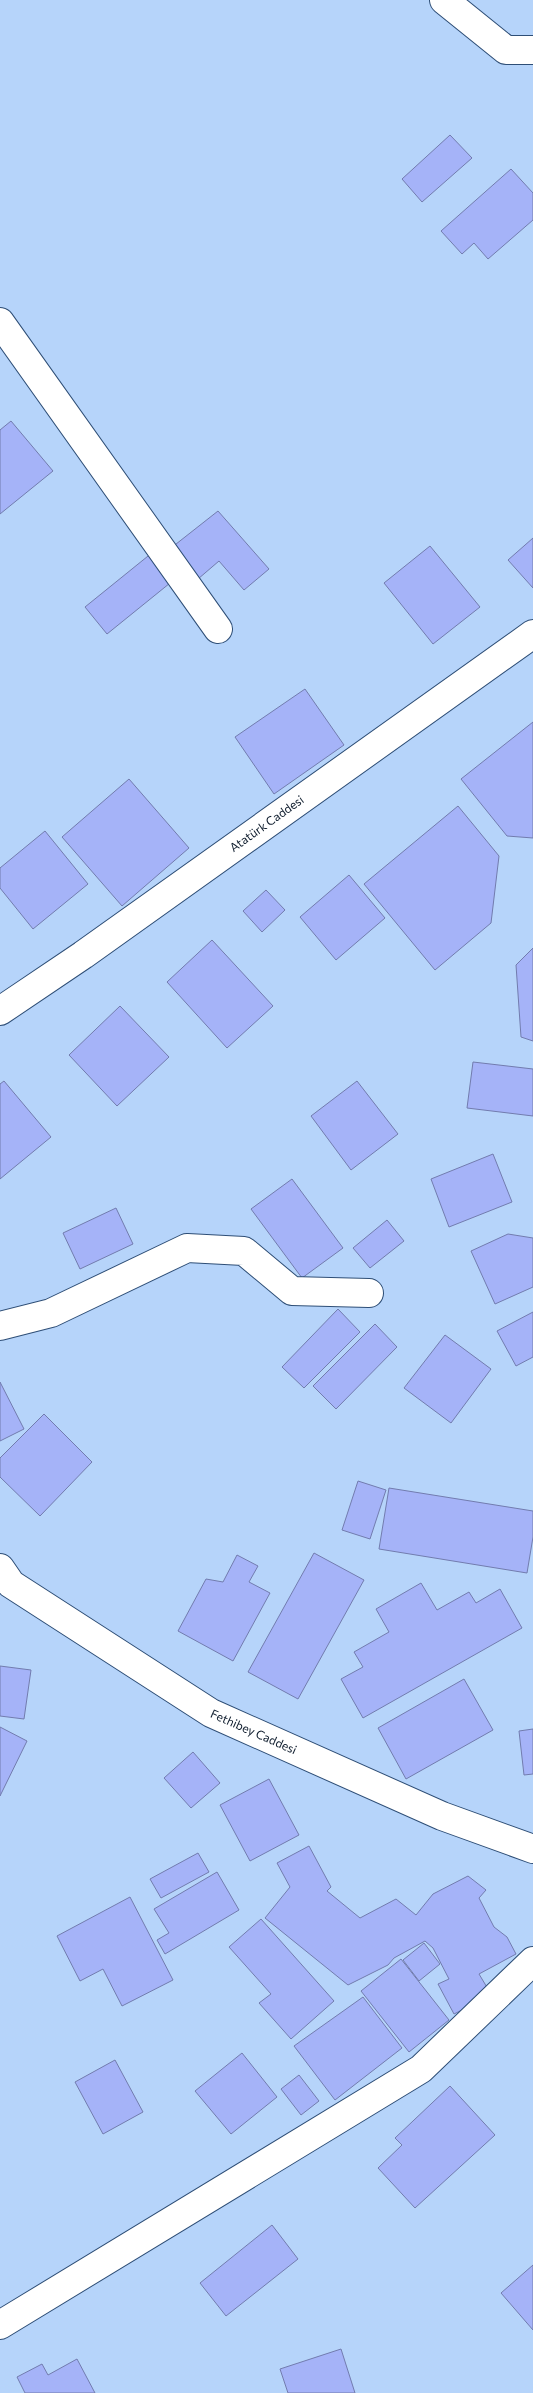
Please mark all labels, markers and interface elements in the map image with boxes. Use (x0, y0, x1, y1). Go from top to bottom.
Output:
street label: Atatürk Caddesi (227, 792, 306, 854)
street label: Fethibey Caddesi (209, 1706, 299, 1756)

